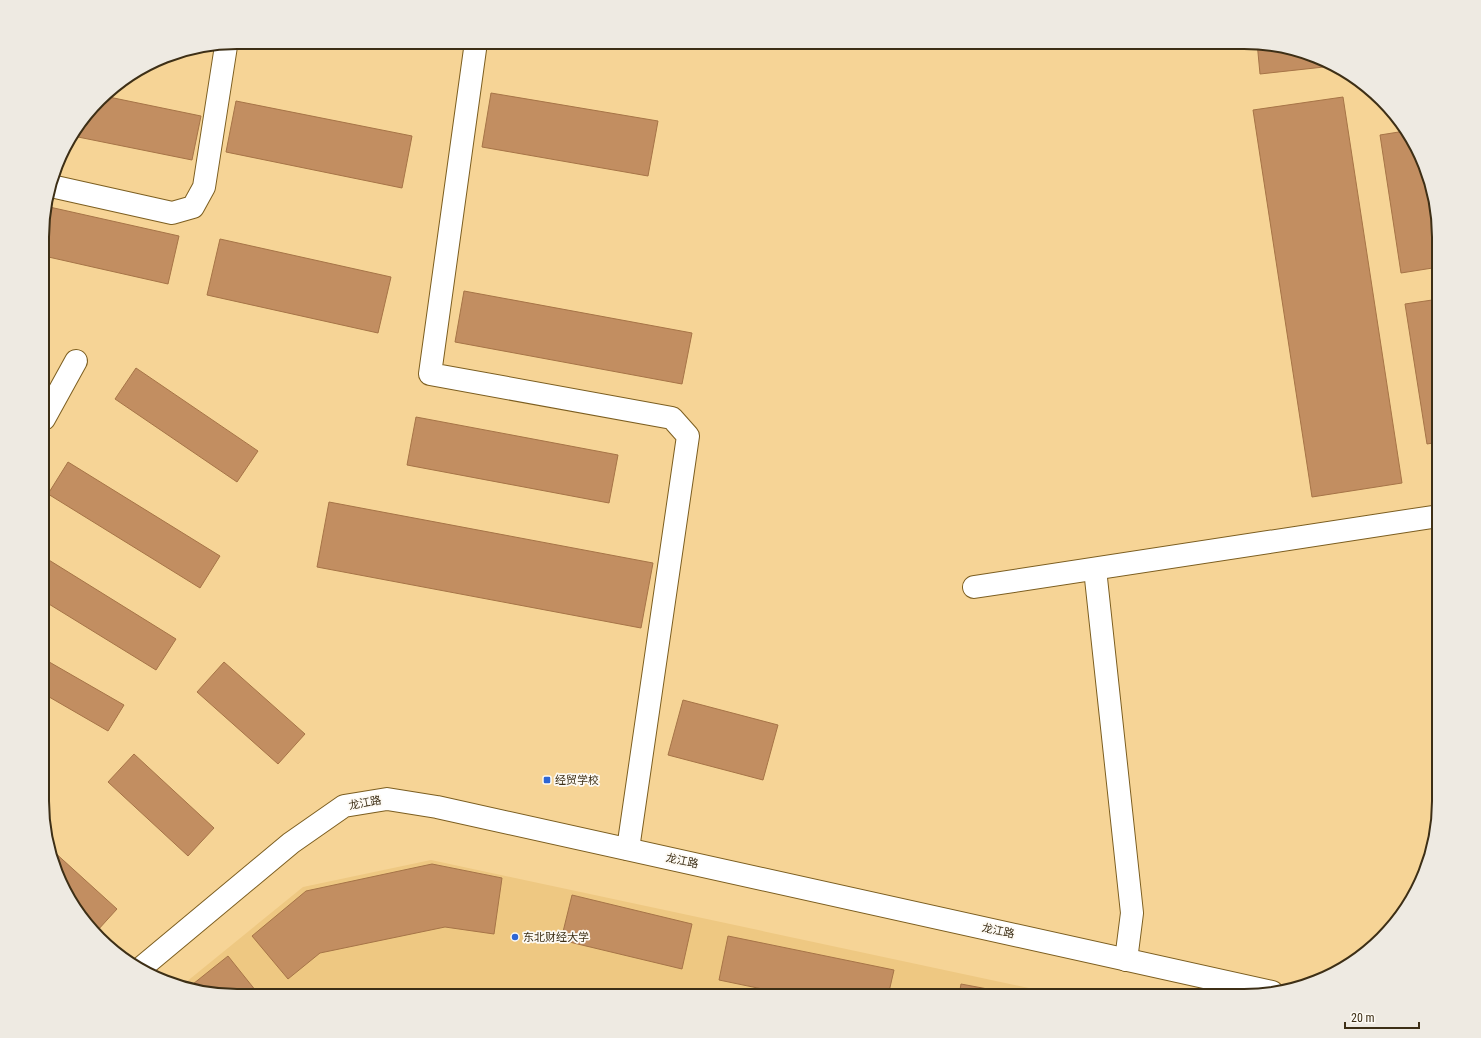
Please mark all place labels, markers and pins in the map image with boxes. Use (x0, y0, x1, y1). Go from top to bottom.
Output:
place label: 经贸学校 (555, 774, 599, 787)
marker: 经贸学校 (542, 775, 552, 785)
place label: 东北财经大学 (523, 931, 589, 944)
marker: 东北财经大学 (510, 932, 520, 942)

